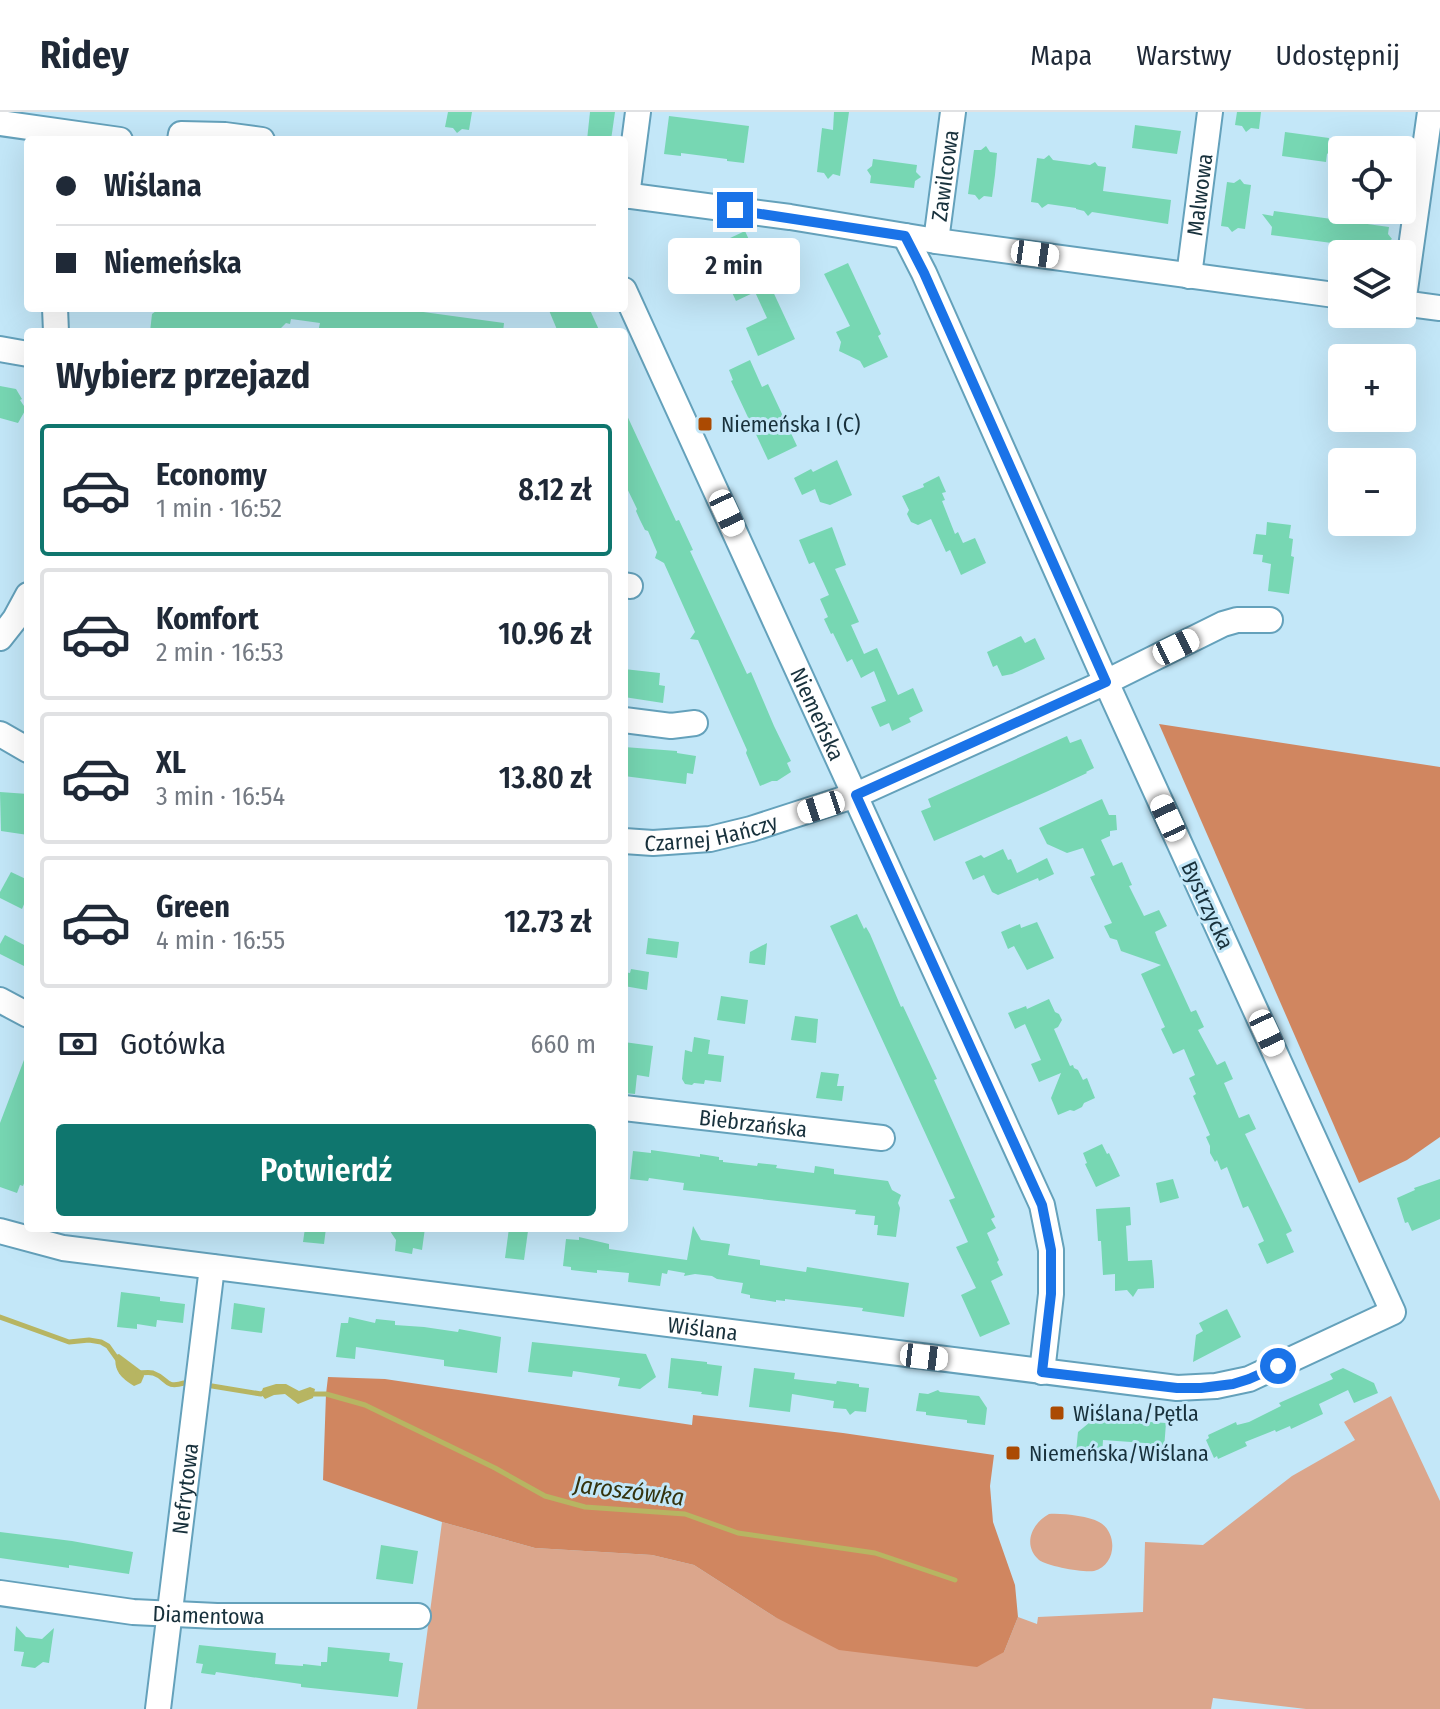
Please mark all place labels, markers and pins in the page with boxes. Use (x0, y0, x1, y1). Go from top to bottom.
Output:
place label: Niemeńska I (C) (721, 411, 861, 438)
marker: Niemeńska I (C) (696, 415, 714, 433)
place label: Wiślana/Pętla (1073, 1400, 1199, 1427)
marker: Wiślana/Pętla (1048, 1404, 1066, 1422)
place label: Niemeńska/Wiślana (1029, 1440, 1209, 1467)
marker: Niemeńska/Wiślana (1004, 1444, 1022, 1462)

